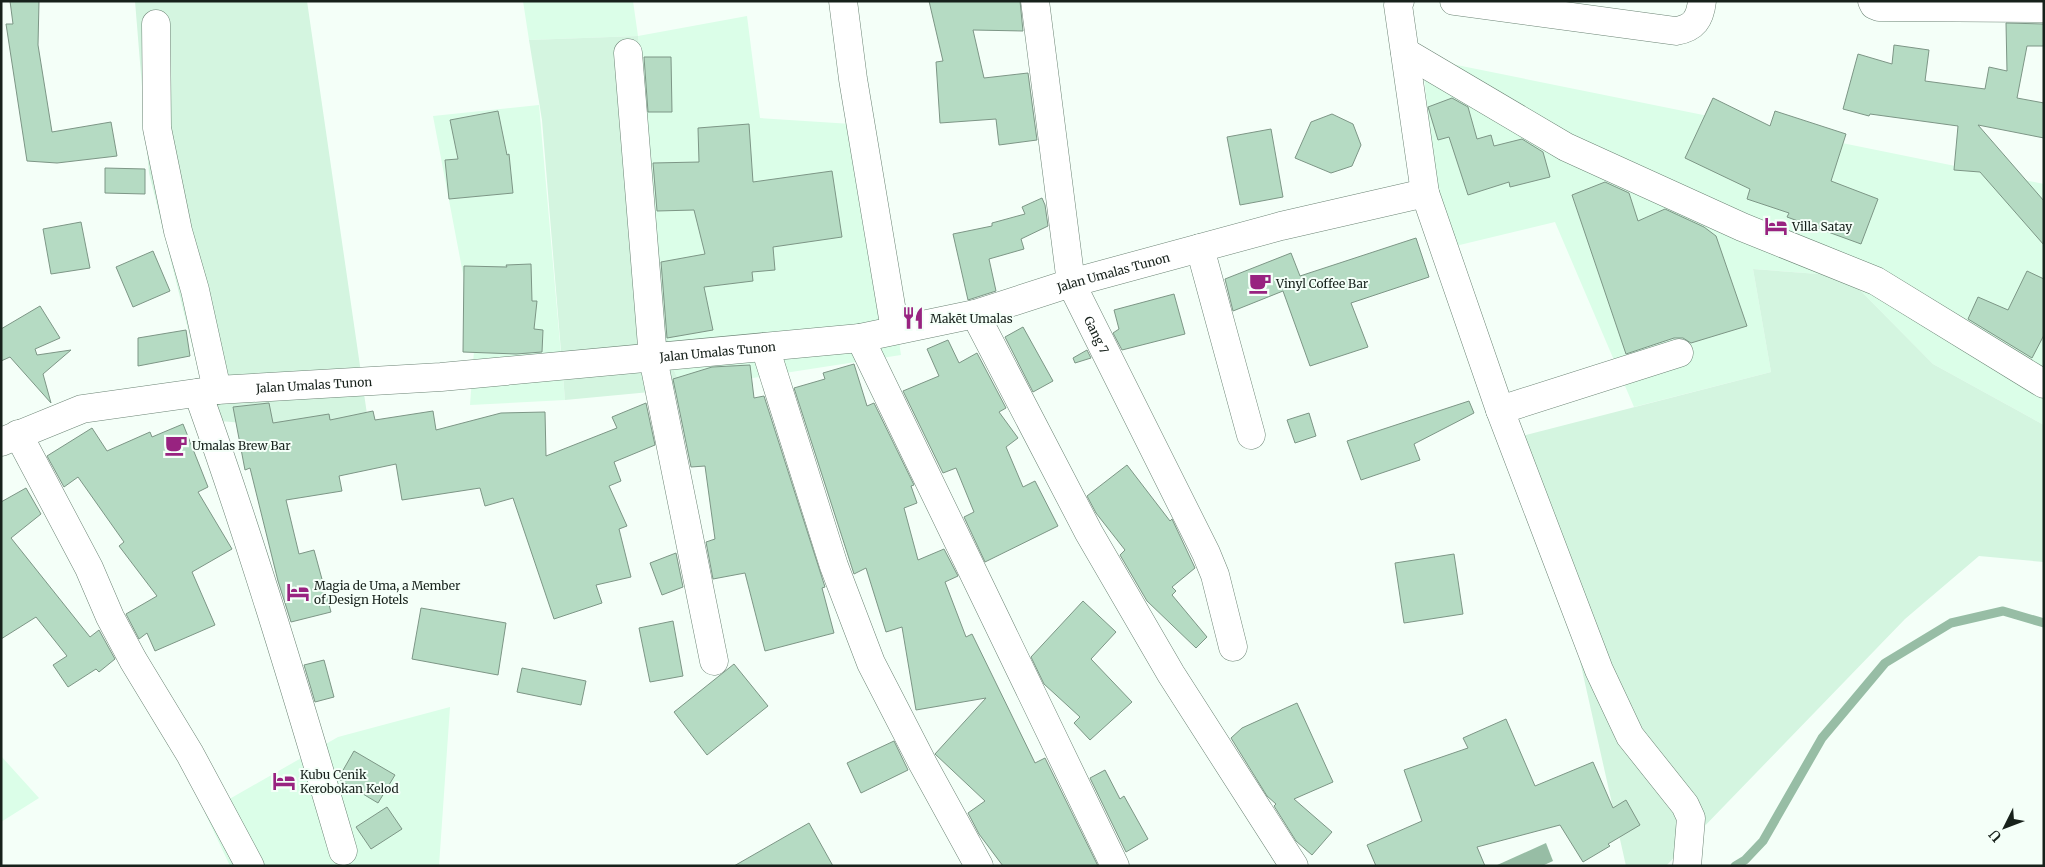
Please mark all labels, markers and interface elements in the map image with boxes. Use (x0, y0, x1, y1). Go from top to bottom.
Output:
hotel icon: Villa Satay (1763, 213, 1789, 239)
place label: Villa Satay (1791, 219, 1852, 234)
street label: Jalan Umalas Tunon (1054, 249, 1171, 295)
cafe icon: Vinyl Coffee Bar (1247, 270, 1273, 296)
place label: Vinyl Coffee Bar (1275, 276, 1369, 291)
restaurant icon: Makēt Umalas (900, 305, 926, 331)
place label: Makēt Umalas (930, 311, 1013, 326)
street label: Gang 7 (1081, 313, 1113, 356)
street label: Jalan Umalas Tunon (658, 338, 776, 364)
street label: Jalan Umalas Tunon (254, 374, 373, 395)
cafe icon: Umalas Brew Bar (163, 432, 189, 458)
place label: Umalas Brew Bar (192, 438, 291, 453)
place label: Magia de Uma, a Member of Design Hotels (314, 578, 461, 607)
hotel icon: Magia de Uma, a Member of Design Hotels (285, 579, 311, 605)
place label: Kubu Cenik Kerobokan Kelod (300, 767, 399, 796)
hotel icon: Kubu Cenik Kerobokan Kelod (271, 768, 297, 794)
north arrow (1980, 802, 2030, 852)
text: U (1985, 825, 2006, 846)

